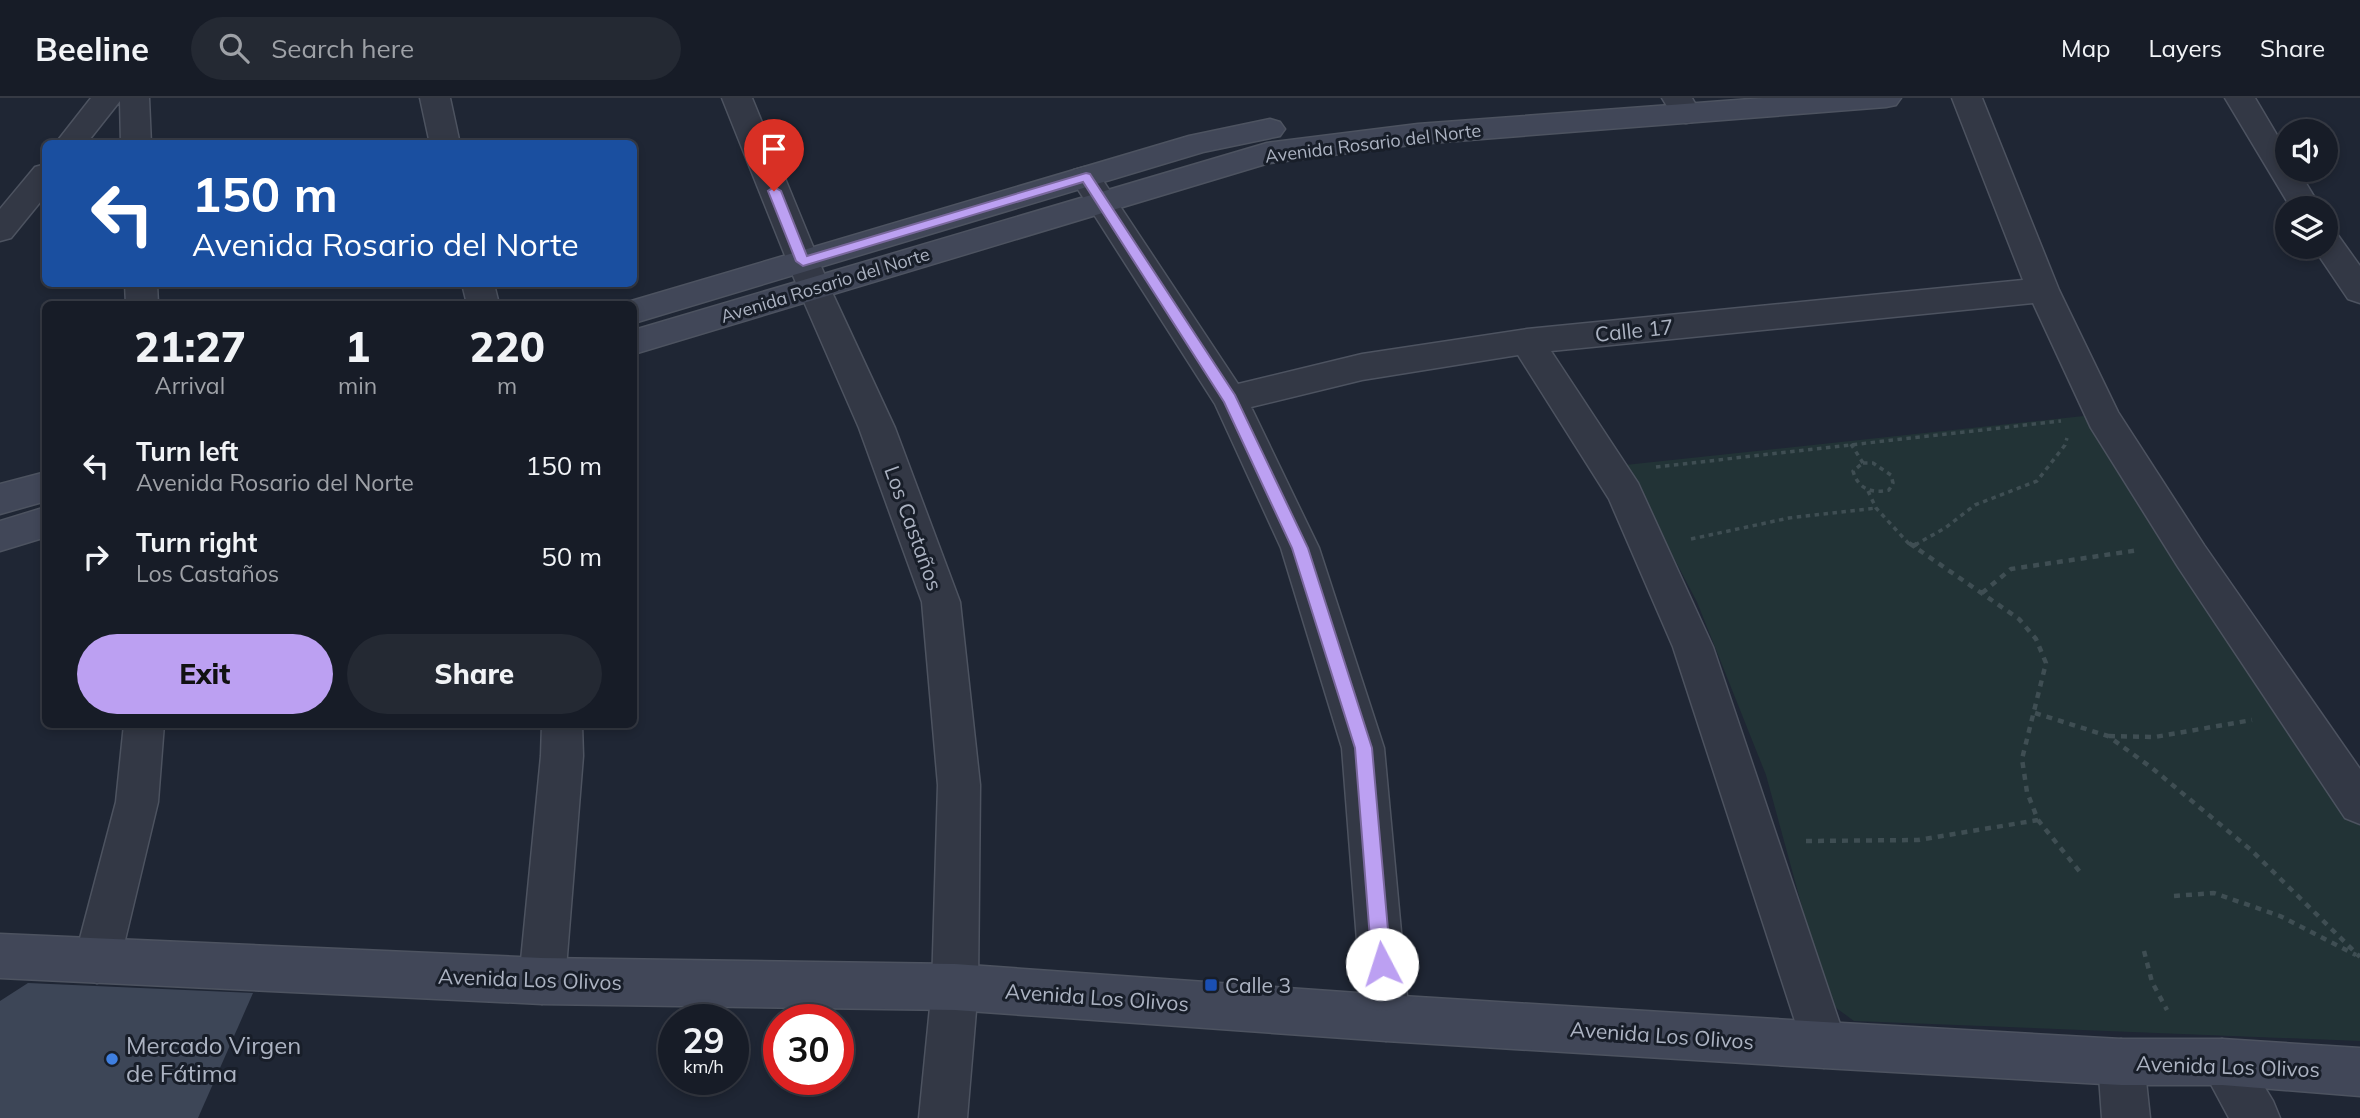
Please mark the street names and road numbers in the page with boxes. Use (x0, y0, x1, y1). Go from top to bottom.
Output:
street label: Avenida Rosario del Norte (1264, 118, 1482, 168)
street label: Avenida Rosario del Norte (718, 242, 932, 328)
street label: Calle 17 (1593, 313, 1675, 347)
street label: Los Castaños (879, 462, 949, 594)
street label: Avenida Los Olivos (438, 963, 622, 995)
street label: Avenida Los Olivos (1004, 978, 1190, 1016)
street label: Avenida Los Olivos (1569, 1016, 1755, 1054)
street label: Avenida Los Olivos (2136, 1050, 2320, 1082)

